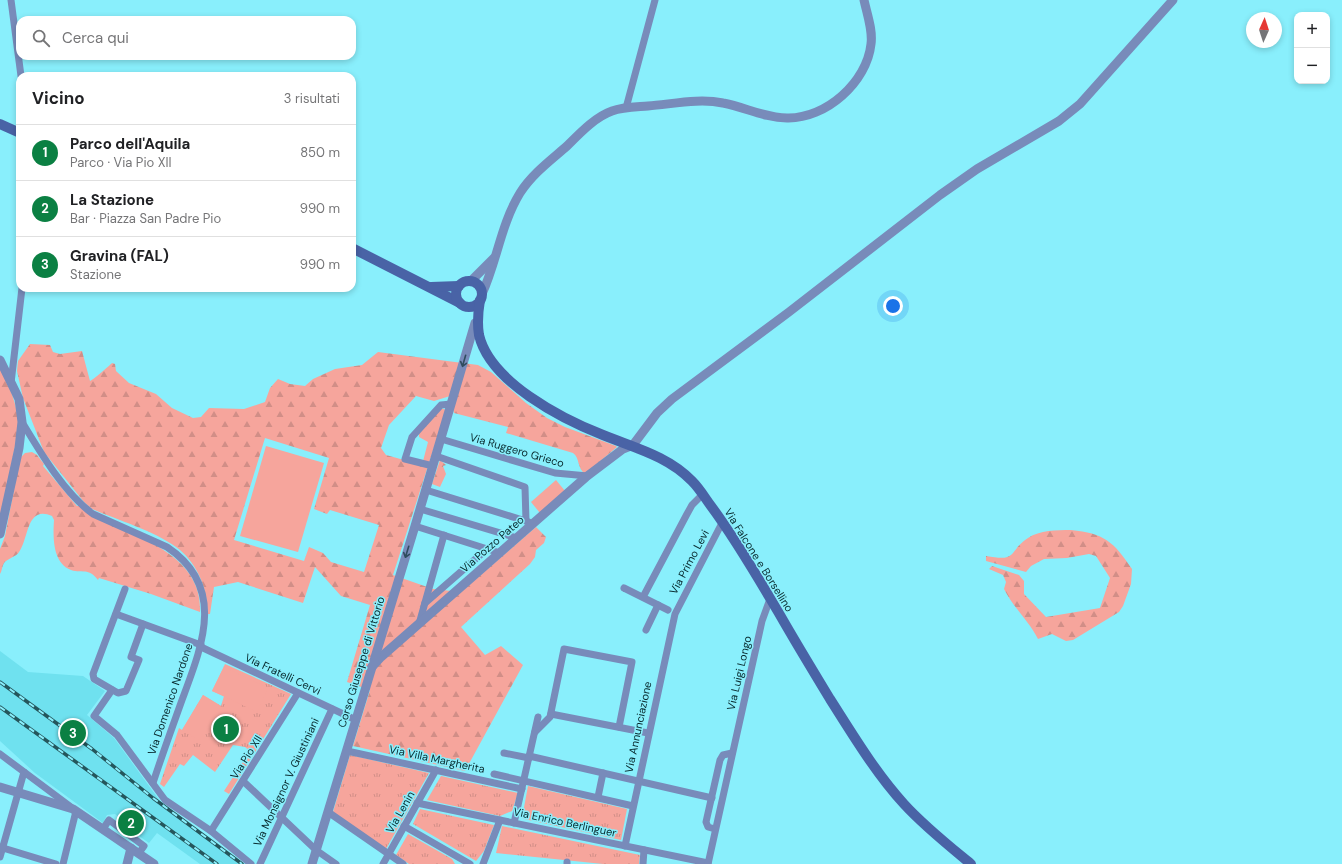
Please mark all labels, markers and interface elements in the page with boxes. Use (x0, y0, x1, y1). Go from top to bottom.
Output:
north arrow (1246, 12, 1282, 48)
map controls (1294, 12, 1330, 84)
button: + (1294, 12, 1330, 48)
search box (16, 16, 356, 60)
icon: search (30, 27, 52, 49)
text: Cerca qui (62, 28, 129, 48)
button: − (1294, 48, 1330, 84)
text: Vicino (32, 87, 85, 109)
text: 3 risultati (284, 90, 340, 107)
text: Parco dell'Aquila (70, 134, 190, 154)
text: 1 (43, 144, 47, 161)
text: 850 m (300, 144, 340, 161)
text: Parco · Via Pio XII (70, 154, 172, 171)
text: La Stazione (70, 190, 154, 210)
text: 2 (41, 200, 49, 217)
text: 990 m (300, 200, 340, 217)
text: Bar · Piazza San Padre Pio (70, 210, 221, 227)
text: Gravina (FAL) (70, 246, 169, 266)
text: 3 (41, 256, 49, 273)
text: 990 m (300, 256, 340, 273)
text: Stazione (70, 266, 121, 283)
your location (883, 296, 903, 316)
one-way arrow (460, 354, 467, 367)
street label: Via Ruggero Grieco (468, 430, 566, 470)
street label: Via Falcone e Borsellino (721, 506, 797, 614)
street label: Via Pozzo Pateo (457, 513, 527, 575)
street label: Via Primo Levi (666, 527, 712, 597)
one-way arrow (403, 546, 410, 559)
street label: Corso Giuseppe di Vittorio (334, 595, 388, 729)
street label: Via Luigi Longo (724, 634, 754, 712)
street label: Via Domenico Nardone (144, 641, 196, 757)
street label: Via Fratelli Cervi (243, 650, 323, 698)
street label: Via Annunciazione (621, 680, 655, 774)
pin: 1 (213, 714, 239, 744)
street label: Via Monsignor V. Giustiniani (250, 716, 322, 848)
pin: 3 (60, 718, 86, 748)
street label: Via Pio XII (227, 732, 265, 782)
street label: Via Villa Margherita (388, 742, 486, 776)
street label: Via Lenin (382, 789, 418, 835)
street label: Via Enrico Berlinguer (512, 804, 618, 840)
pin: 2 (118, 808, 144, 838)

